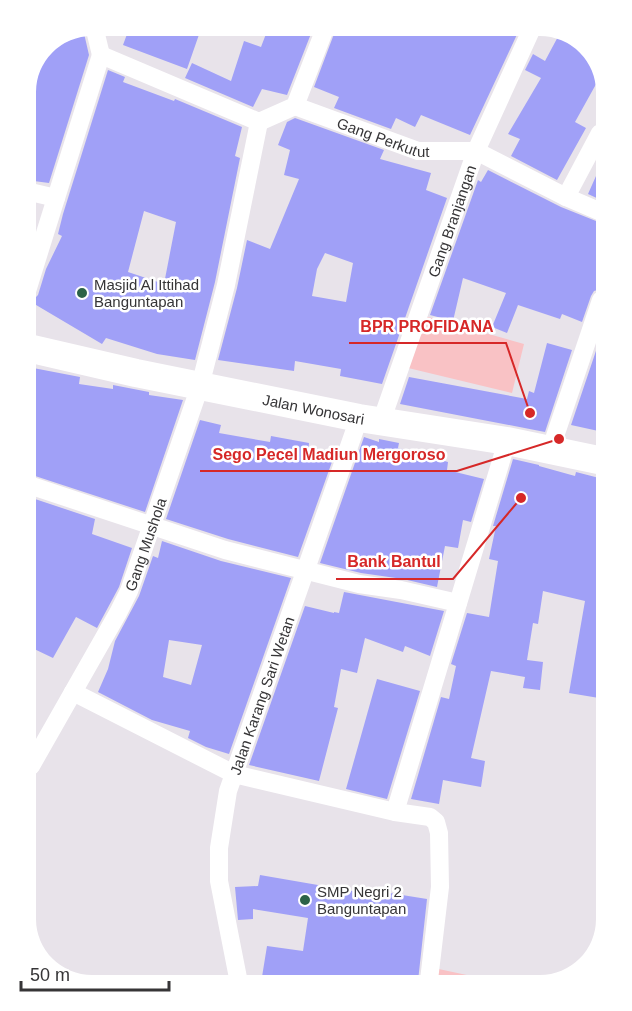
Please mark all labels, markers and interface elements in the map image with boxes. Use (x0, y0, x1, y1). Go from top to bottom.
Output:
street label: Gang Perkutut (335, 114, 430, 160)
street label: Gang Branjangan (424, 163, 479, 279)
place label: Masjid Al Ittihad Banguntapan (94, 276, 199, 310)
marker: Masjid Al Ittihad Banguntapan (75, 286, 89, 300)
callout: BPR PROFIDANA (349, 309, 506, 343)
text: BPR PROFIDANA (360, 318, 494, 335)
street label: Jalan Wonosari (261, 390, 365, 427)
callout: Sego Pecel Madiun Mergoroso (200, 437, 457, 471)
text: Sego Pecel Madiun Mergoroso (213, 446, 446, 463)
street label: Gang Mushola (121, 495, 169, 593)
callout: Bank Bantul (336, 545, 453, 579)
text: Bank Bantul (347, 553, 441, 570)
street label: Jalan Karang Sari Wetan (226, 614, 297, 777)
place label: SMP Negri 2 Banguntapan (317, 883, 406, 917)
marker: SMP Negri 2 Banguntapan (298, 893, 312, 907)
scale bar (21, 954, 170, 992)
text: 50 m (30, 965, 70, 985)

